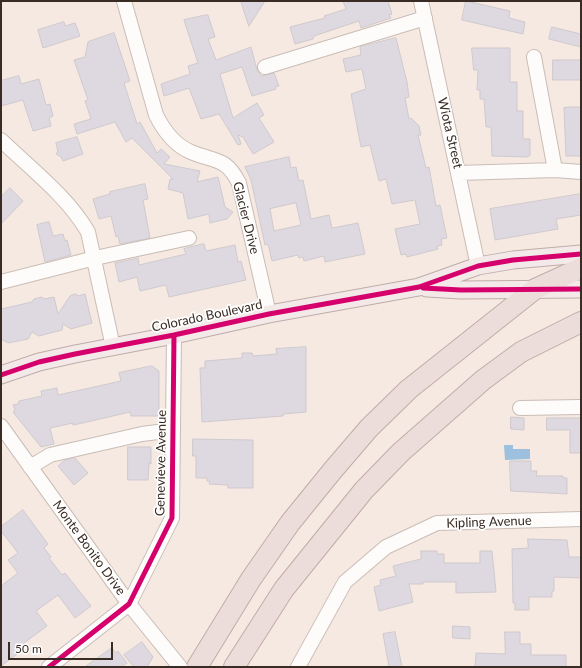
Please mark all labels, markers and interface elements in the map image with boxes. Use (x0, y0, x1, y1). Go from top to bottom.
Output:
street label: Wiota Street (434, 96, 466, 170)
street label: Glacier Drive (229, 180, 263, 256)
street label: Colorado Boulevard (150, 297, 264, 335)
street label: Genevieve Avenue (152, 410, 170, 516)
street label: Monte Bonito Drive (49, 497, 129, 599)
street label: Kipling Avenue (446, 513, 532, 531)
scale bar (10, 634, 115, 660)
text: 50 m (15, 641, 42, 656)

